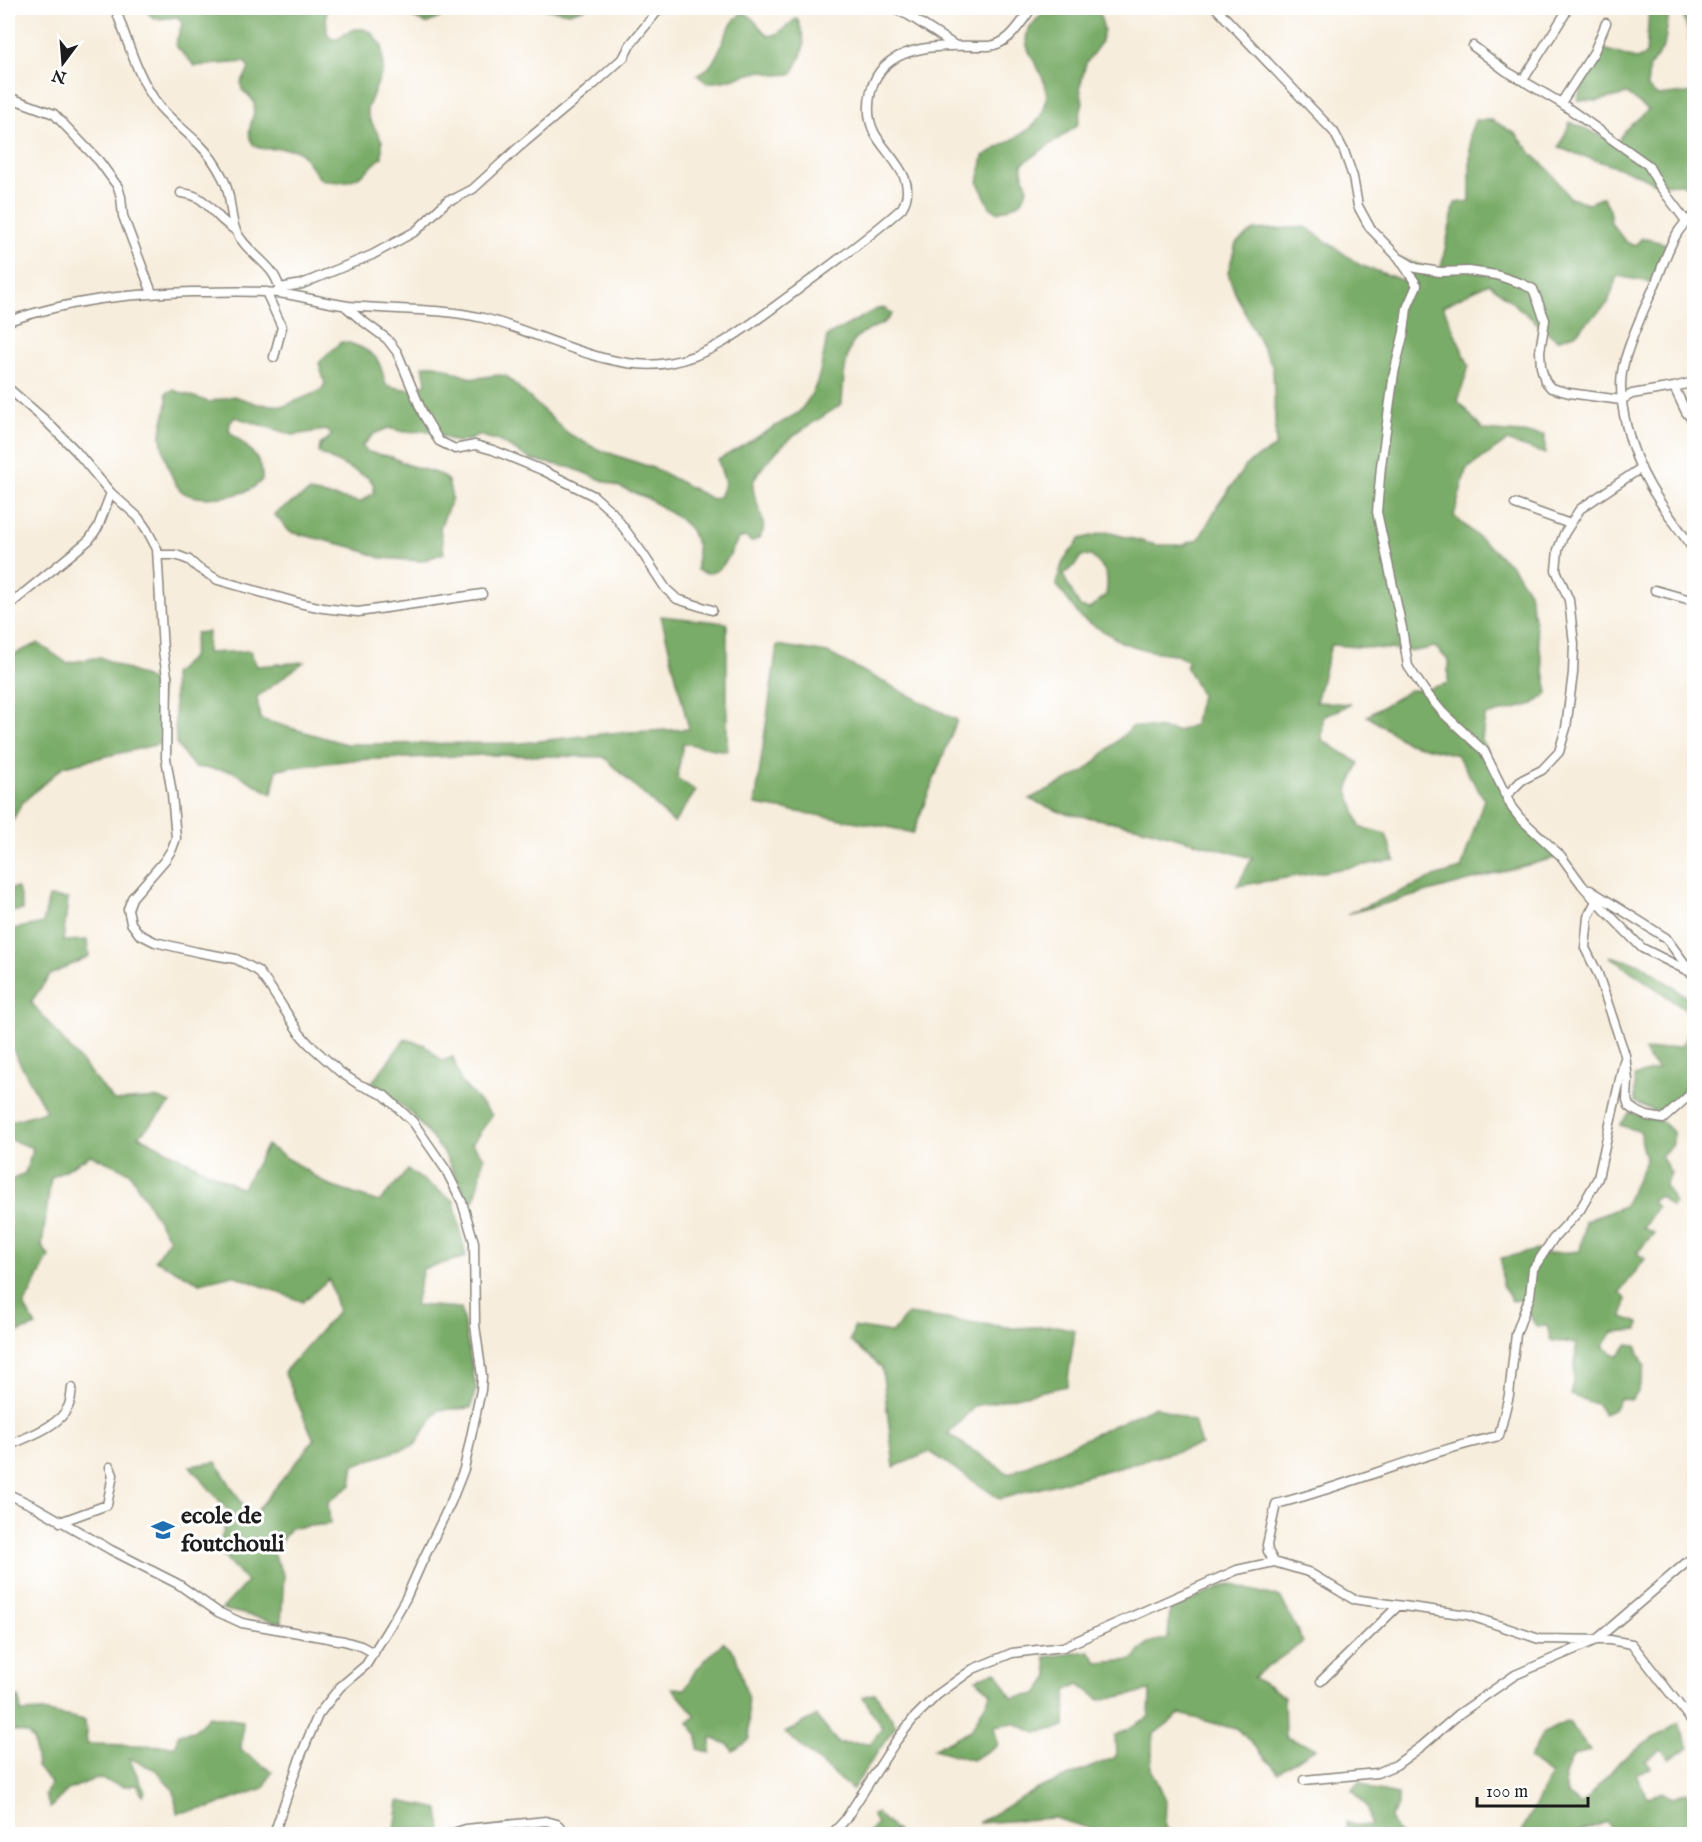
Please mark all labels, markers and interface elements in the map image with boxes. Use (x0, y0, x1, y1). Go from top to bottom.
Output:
north arrow (33, 33, 93, 93)
text: N (50, 64, 70, 87)
place label: ecole de foutchouli (181, 1501, 285, 1560)
school or university icon: ecole de foutchouli (150, 1517, 176, 1543)
scale bar (1477, 1770, 1588, 1808)
text: 100 m (1486, 1781, 1528, 1804)

